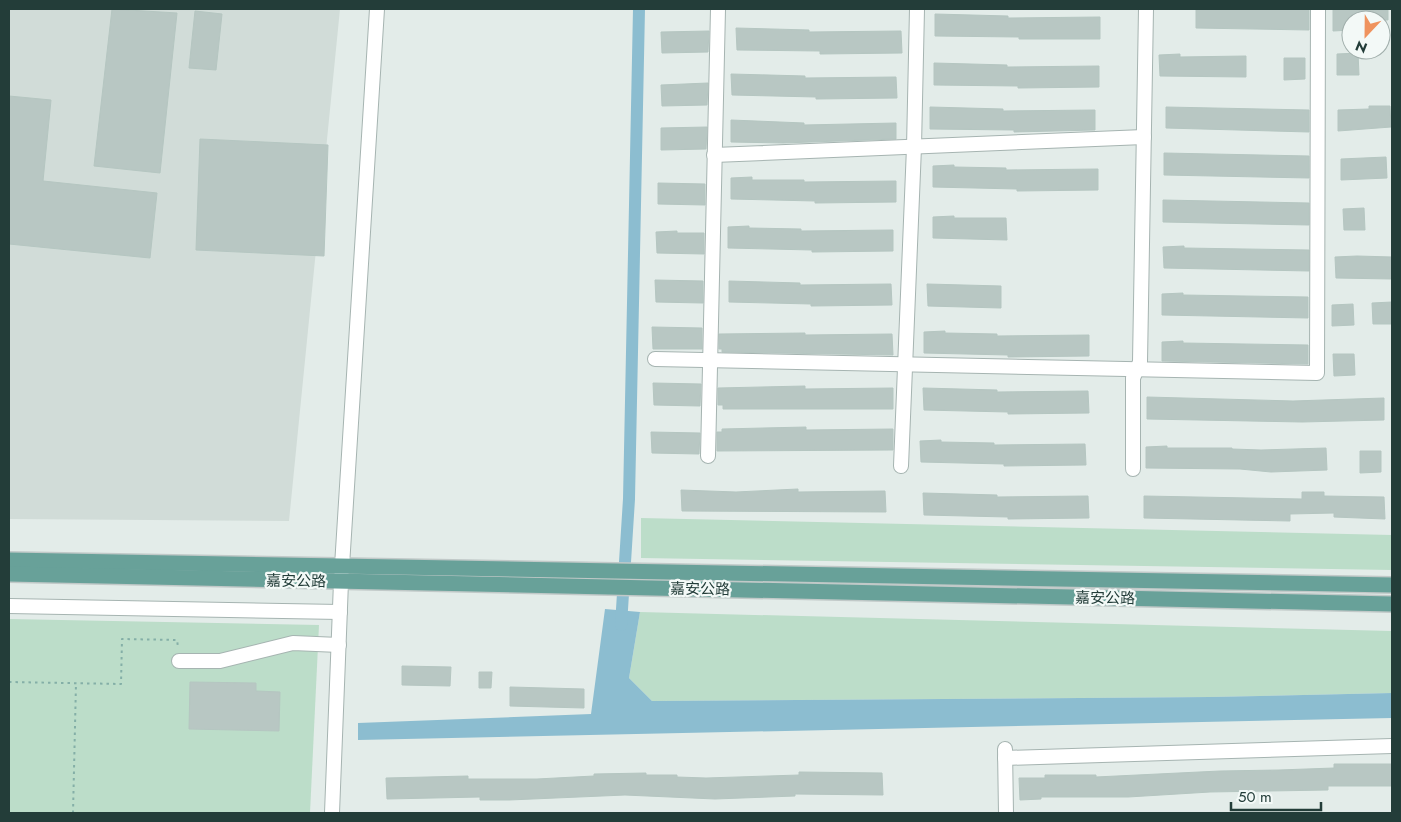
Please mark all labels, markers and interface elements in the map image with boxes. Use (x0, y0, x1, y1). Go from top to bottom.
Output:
north arrow (1341, 10, 1391, 60)
text: N (1352, 36, 1370, 58)
street label: 嘉安公路 (266, 569, 326, 593)
street label: 嘉安公路 (670, 577, 730, 601)
street label: 嘉安公路 (1075, 586, 1135, 610)
scale bar (1231, 780, 1321, 812)
text: 50 m (1238, 786, 1272, 808)

